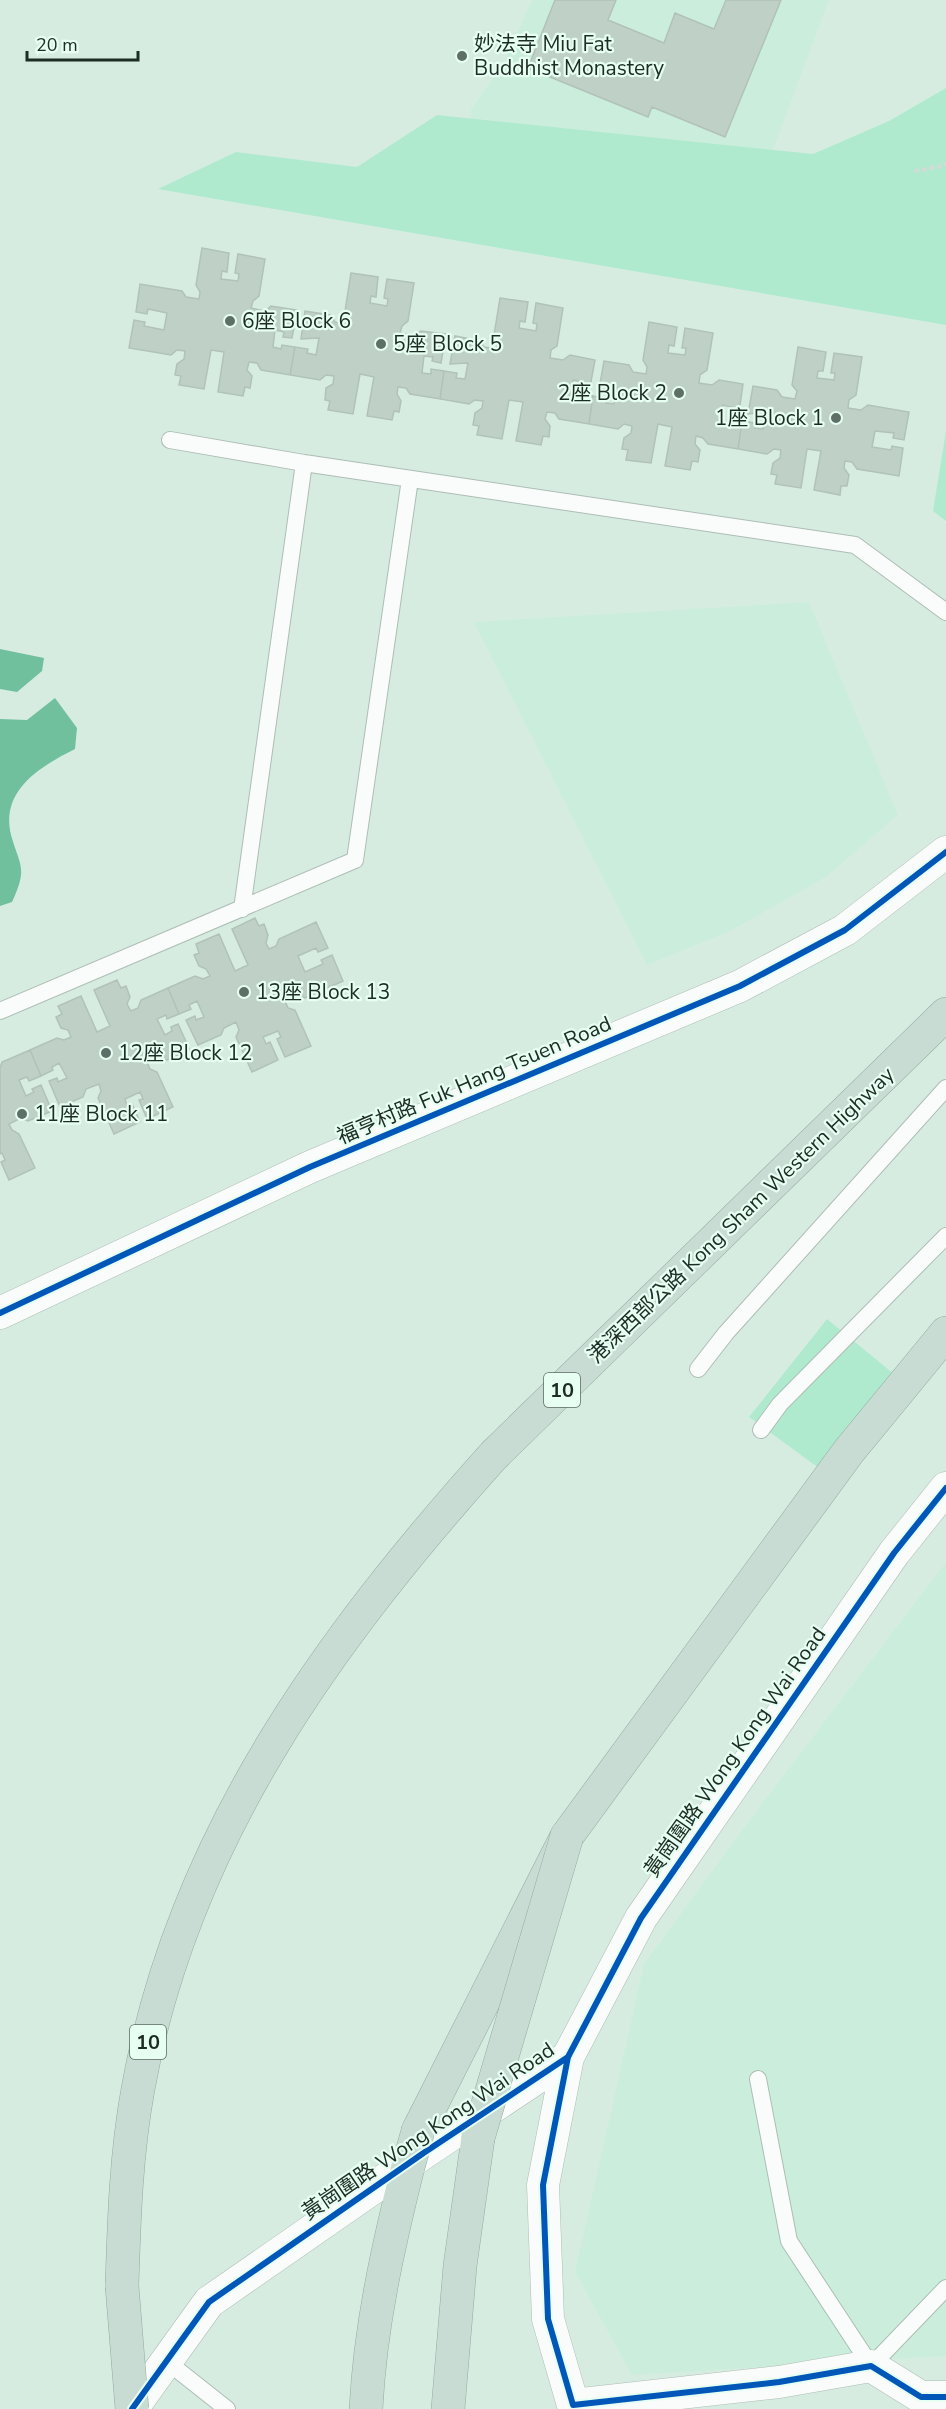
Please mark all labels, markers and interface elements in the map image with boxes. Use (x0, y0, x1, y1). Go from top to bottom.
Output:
scale bar (27, 24, 138, 62)
place label: 妙法寺 Miu Fat Buddhist Monastery (474, 30, 664, 82)
text: 20 m (36, 33, 78, 57)
marker: 妙法寺 Miu Fat Buddhist Monastery (455, 49, 469, 63)
place label: 6座 Block 6 (242, 307, 351, 335)
marker: 6座 Block 6 (223, 314, 237, 328)
place label: 5座 Block 5 (393, 330, 502, 358)
marker: 5座 Block 5 (374, 337, 388, 351)
place label: 2座 Block 2 (558, 379, 667, 407)
marker: 2座 Block 2 (672, 386, 686, 400)
place label: 1座 Block 1 (715, 404, 824, 432)
marker: 1座 Block 1 (829, 411, 843, 425)
place label: 13座 Block 13 (256, 978, 390, 1006)
marker: 13座 Block 13 (237, 985, 251, 999)
street label: 福亨村路 Fuk Hang Tsuen Road (333, 1009, 615, 1151)
place label: 12座 Block 12 (118, 1039, 252, 1067)
marker: 12座 Block 12 (99, 1046, 113, 1060)
street label: 港深西部公路 Kong Sham Western Highway (582, 1060, 900, 1369)
place label: 11座 Block 11 (34, 1100, 168, 1128)
marker: 11座 Block 11 (15, 1107, 29, 1121)
road number: 10 (544, 1373, 580, 1407)
street label: 黃崗圍路 Wong Kong Wai Road (638, 1622, 832, 1882)
road number: 10 (130, 2025, 166, 2059)
street label: 黃崗圍路 Wong Kong Wai Road (296, 2036, 560, 2226)

